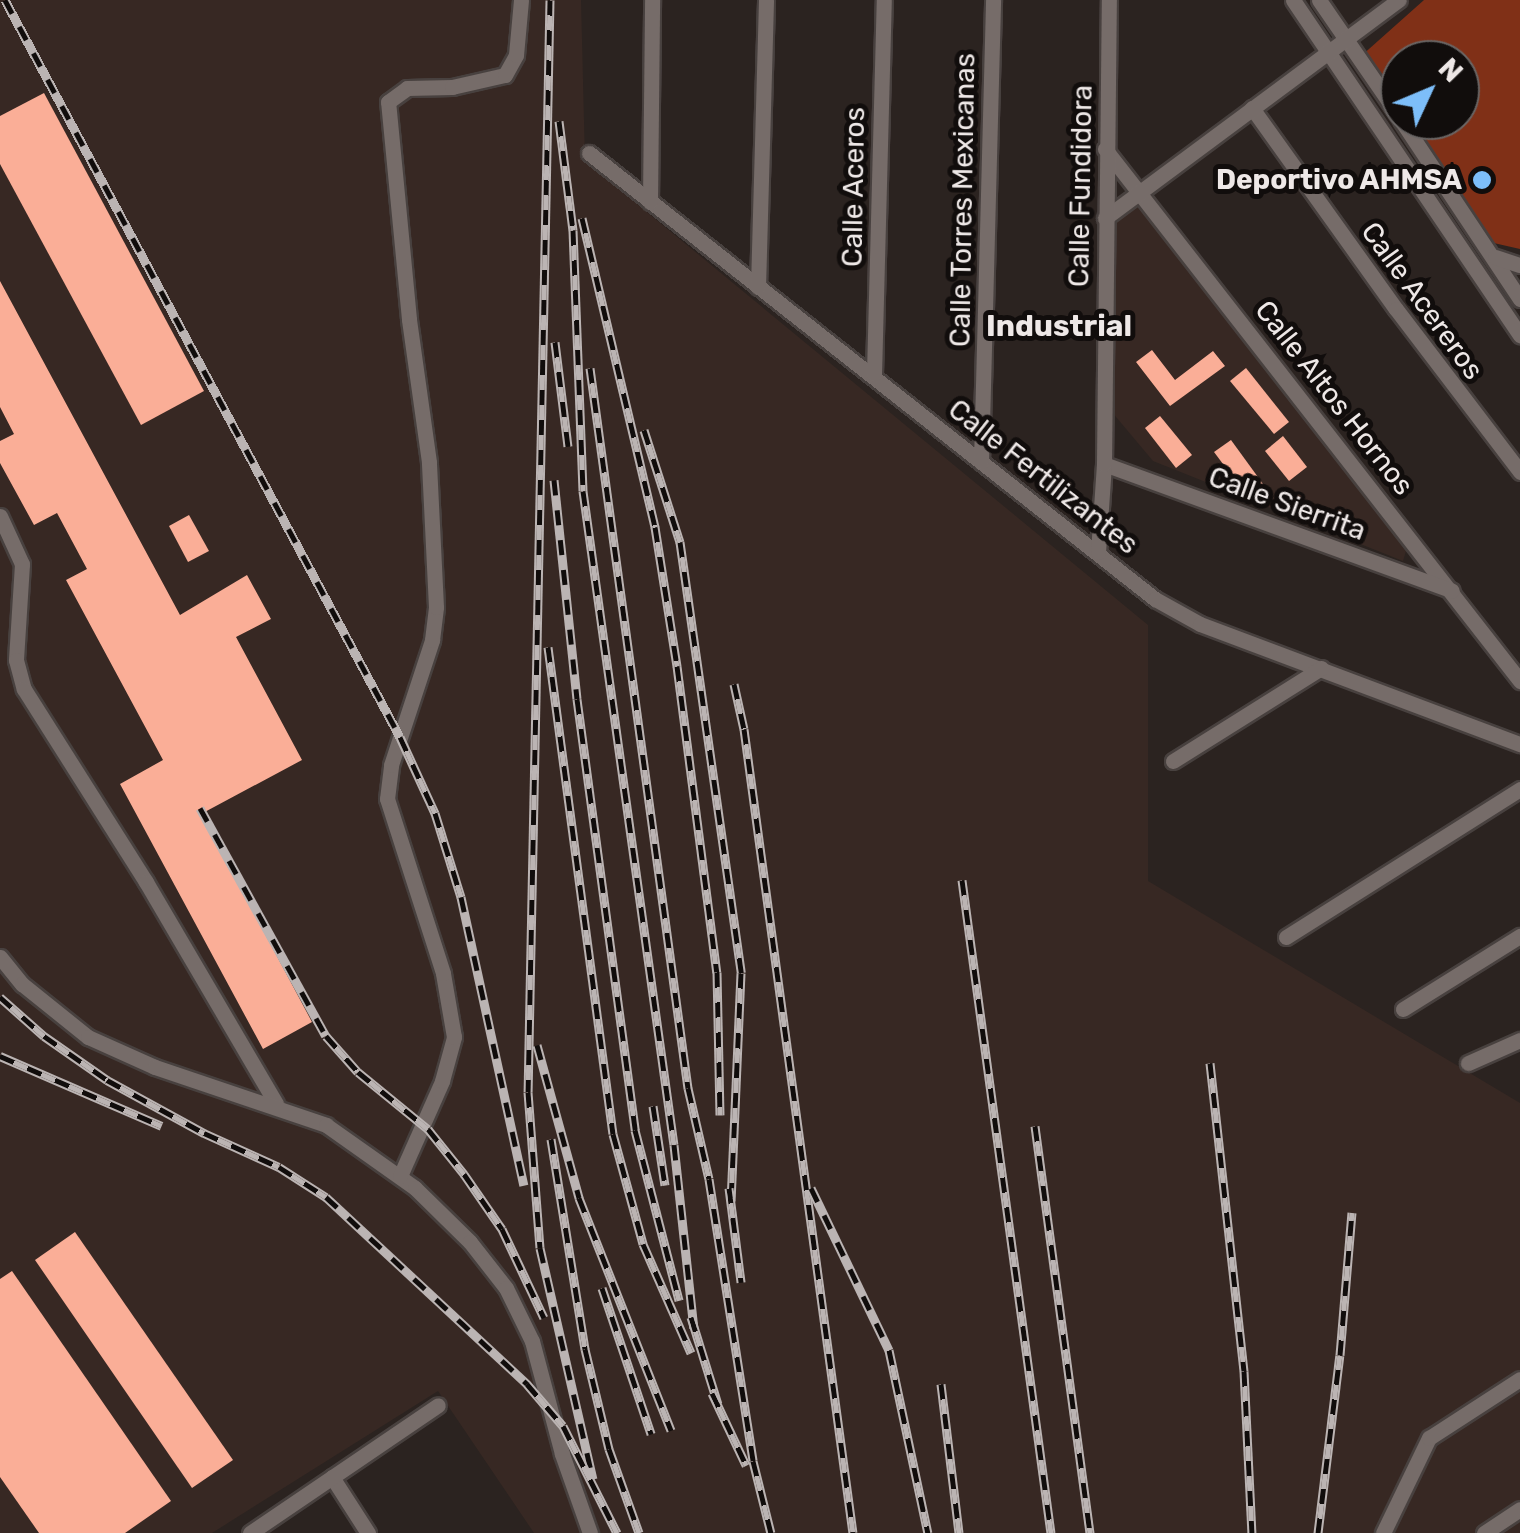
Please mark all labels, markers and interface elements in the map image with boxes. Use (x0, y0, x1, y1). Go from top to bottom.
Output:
north arrow (1380, 40, 1480, 140)
text: N (1432, 51, 1469, 89)
street label: Calle Torres Mexicanas (944, 52, 982, 348)
street label: Calle Fundidora (1062, 85, 1100, 287)
street label: Calle Aceros (836, 106, 872, 268)
place label: Deportivo AHMSA (1215, 163, 1462, 197)
marker: Deportivo AHMSA (1471, 169, 1493, 191)
street label: Calle Acereros (1354, 216, 1490, 386)
street label: Calle Altos Hornos (1247, 294, 1421, 502)
district label: Industrial (986, 308, 1132, 344)
street label: Calle Fertilizantes (942, 393, 1144, 561)
street label: Calle Sierrita (1204, 460, 1370, 548)

